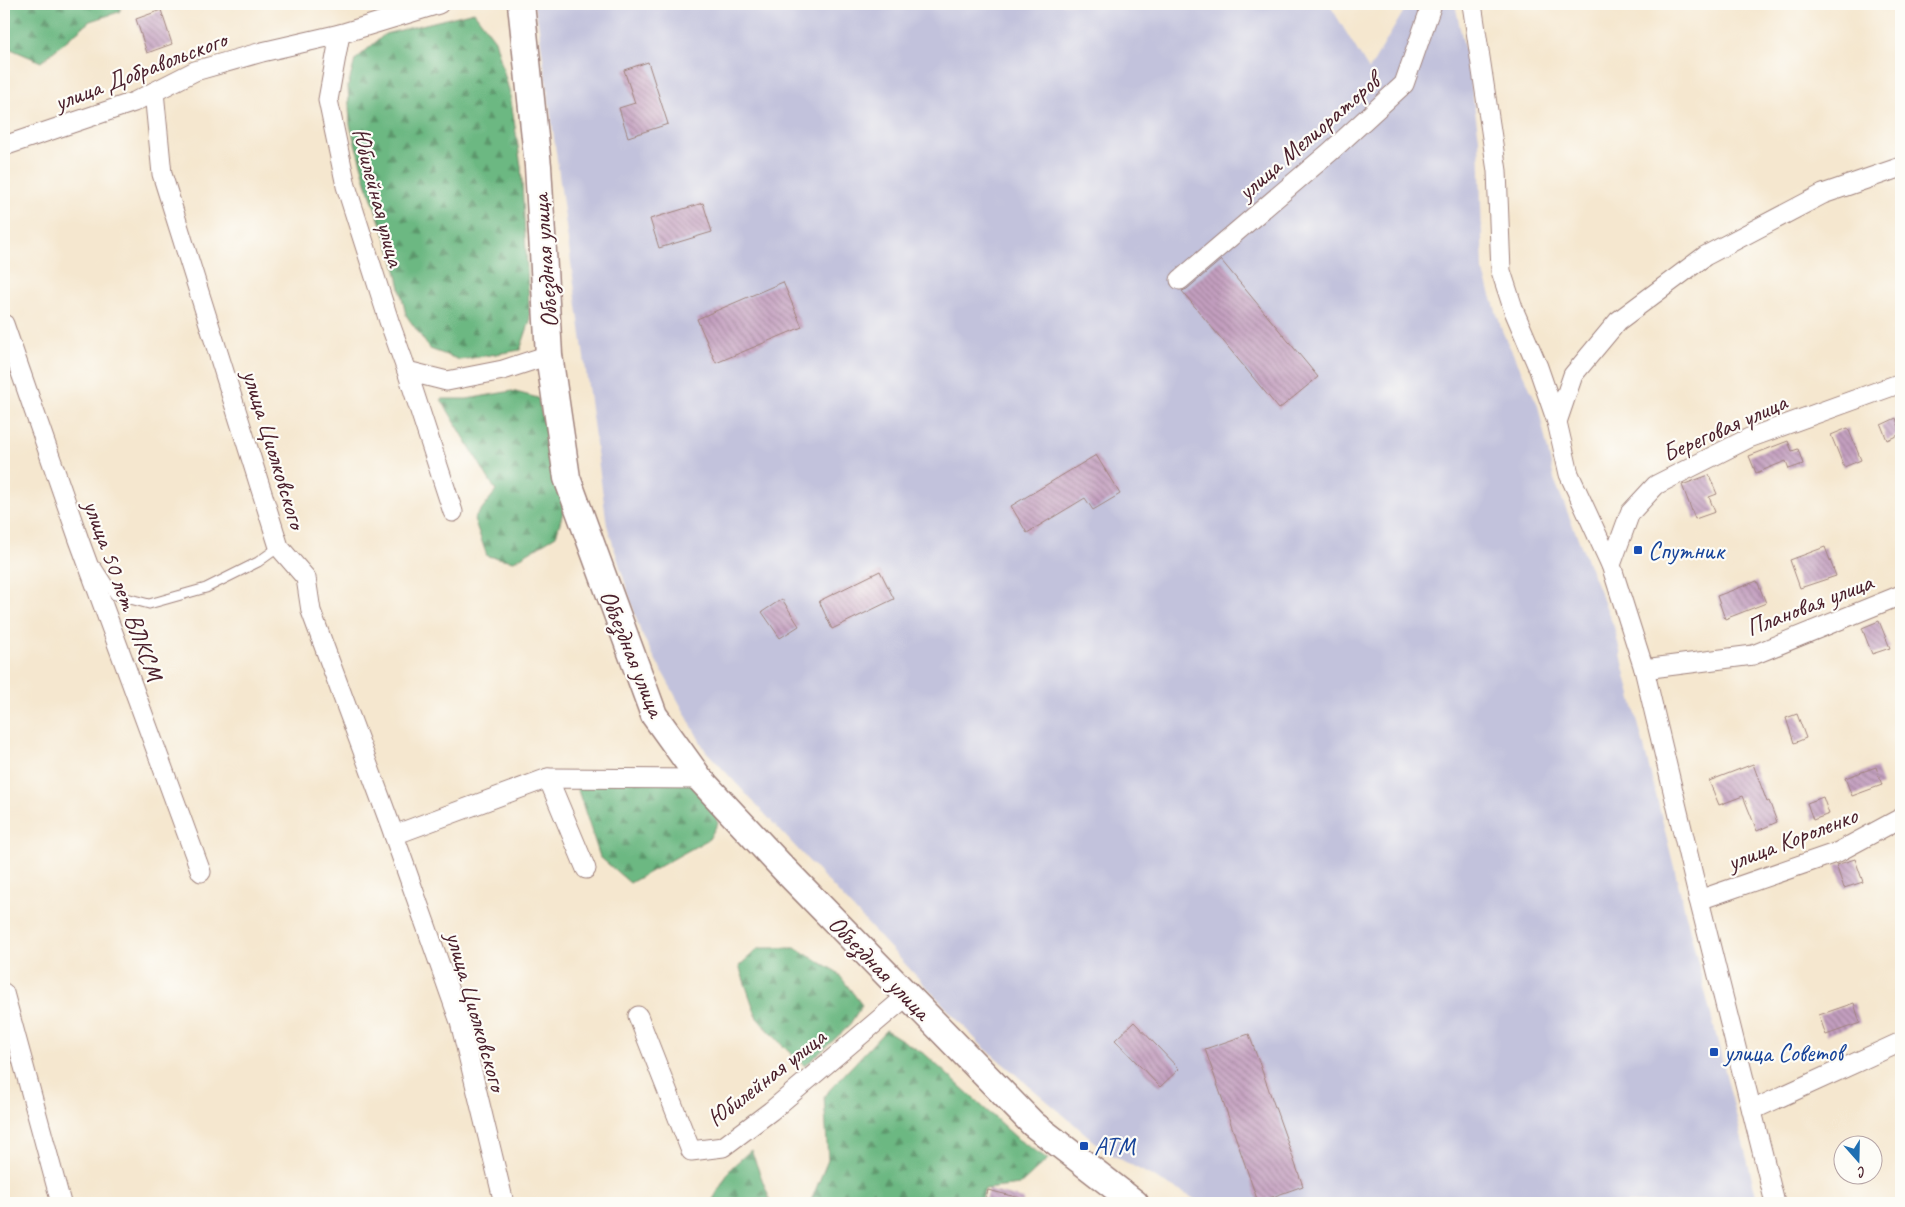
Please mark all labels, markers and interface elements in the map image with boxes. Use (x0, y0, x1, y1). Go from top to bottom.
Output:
street label: улица Добравольского (48, 22, 234, 119)
street label: улица Мелиораторов (1229, 62, 1391, 209)
street label: Юбилейная улица (344, 125, 412, 272)
street label: Объездная улица (524, 190, 567, 329)
street label: улица Циолковского (234, 364, 314, 536)
street label: Береговая улица (1657, 385, 1793, 470)
street label: улица 50 лет ВЛКСМ (75, 494, 171, 687)
place label: Спутник (1648, 535, 1726, 567)
marker: Спутник (1632, 544, 1644, 556)
street label: Плановая улица (1741, 565, 1879, 644)
street label: Объездная улица (591, 585, 673, 724)
street label: улица Короленко (1721, 799, 1863, 879)
street label: Объездная улица (820, 908, 939, 1030)
street label: улица Циолковского (437, 926, 515, 1098)
street label: Юбилейная улица (701, 1020, 834, 1134)
place label: улица Советов (1722, 1037, 1848, 1069)
marker: улица Советов (1708, 1046, 1720, 1058)
place label: АТМ (1094, 1131, 1137, 1163)
north arrow (1832, 1134, 1882, 1184)
marker: АТМ (1078, 1140, 1090, 1152)
text: С (1854, 1163, 1868, 1182)

